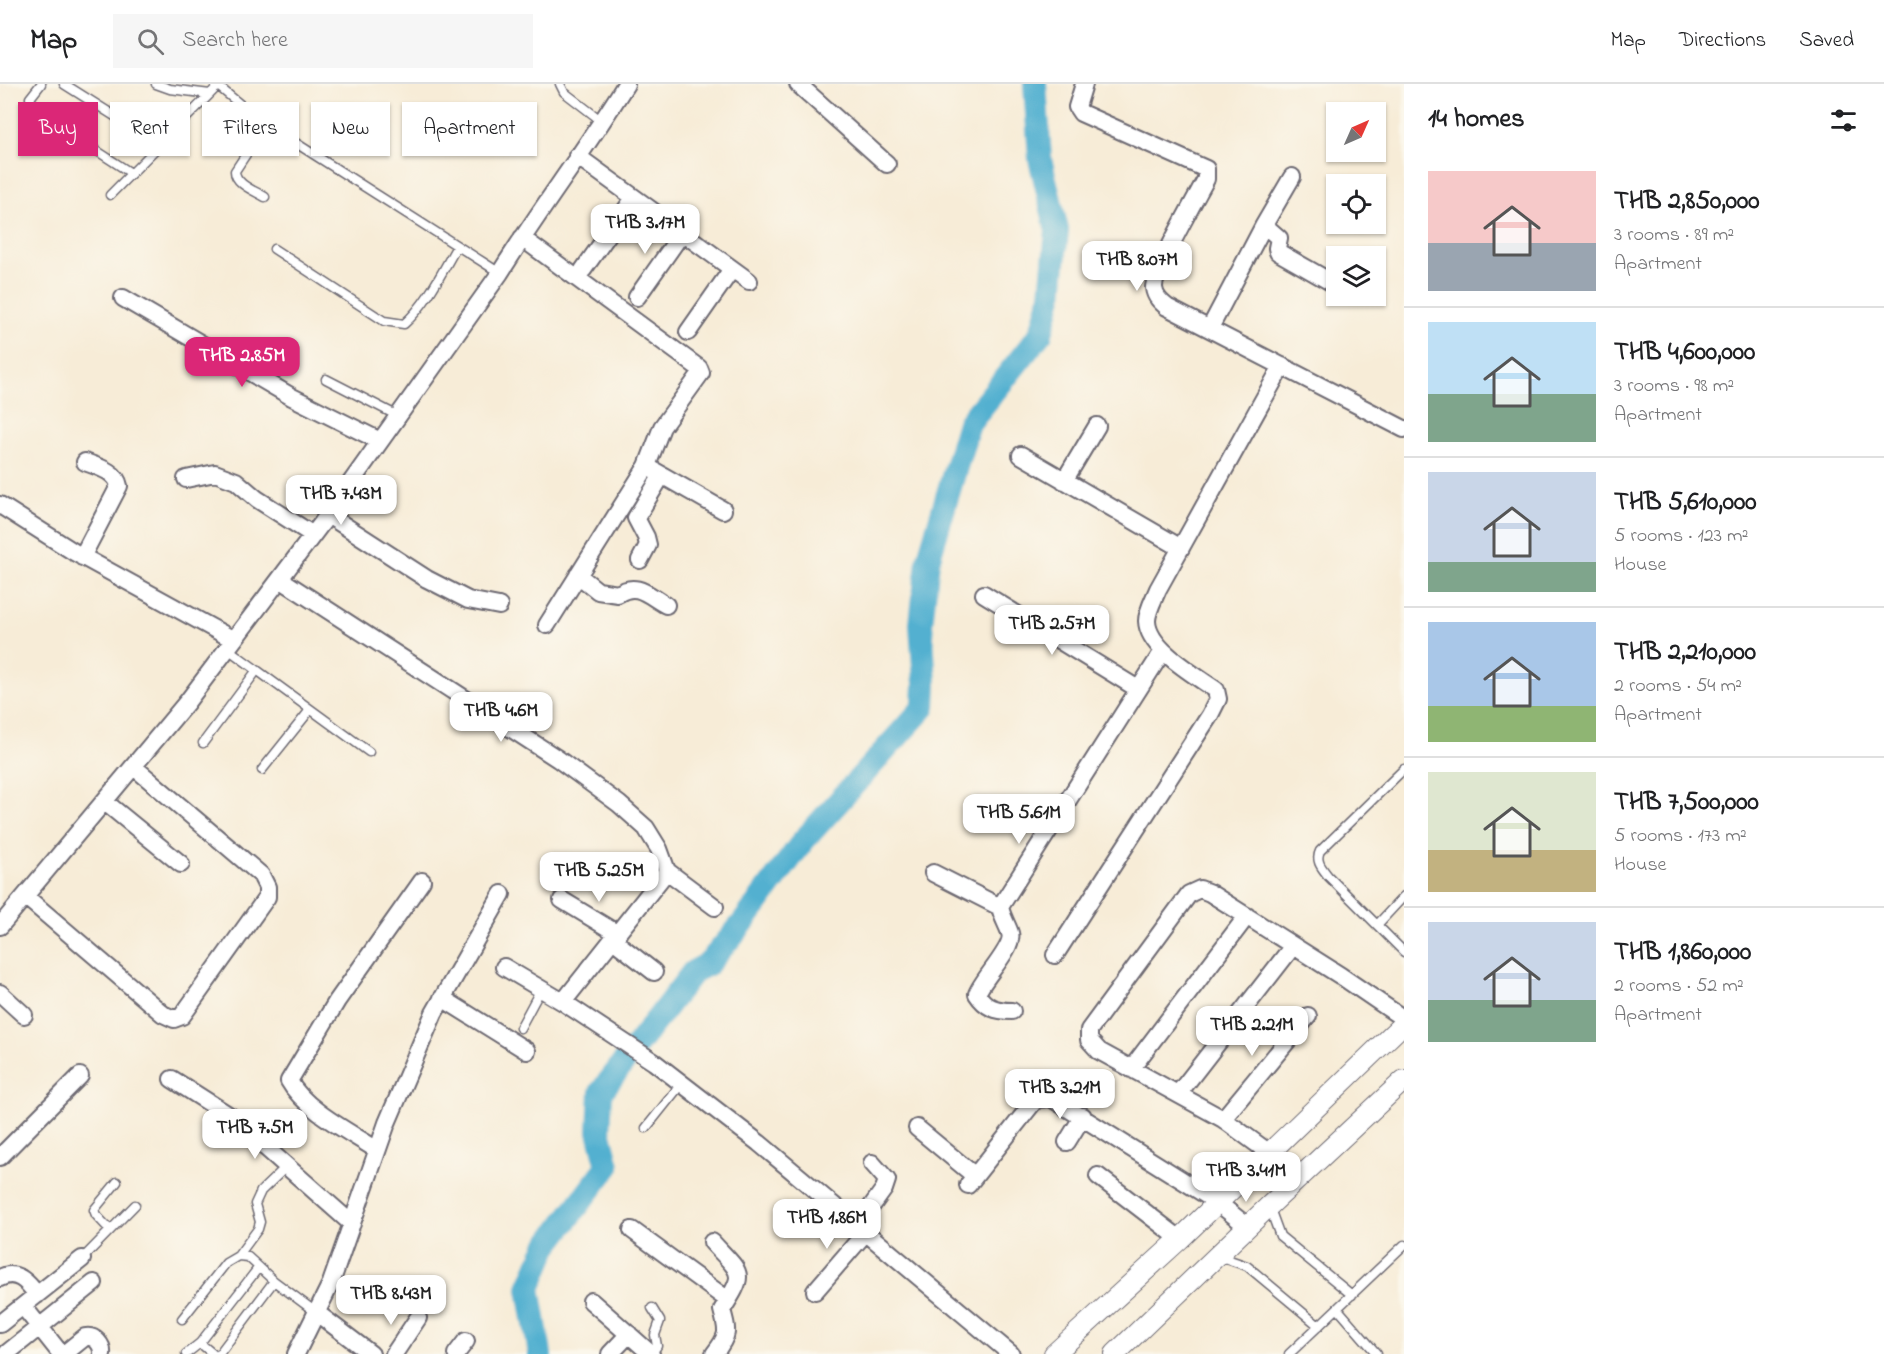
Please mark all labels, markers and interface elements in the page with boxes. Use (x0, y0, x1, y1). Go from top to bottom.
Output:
search box (113, 14, 533, 68)
text: Map (30, 21, 77, 62)
icon: search (134, 25, 167, 58)
text: Search here (182, 25, 288, 57)
text: Map (1610, 26, 1646, 56)
text: Directions (1679, 26, 1766, 56)
text: Saved (1799, 26, 1854, 56)
text: 14 homes (1428, 101, 1524, 139)
chip: Buy (18, 102, 98, 156)
chip: Rent (110, 102, 190, 156)
chip: Filters (202, 102, 299, 156)
chip: New (311, 102, 390, 156)
chip: Apartment (402, 102, 537, 156)
north arrow (1326, 102, 1386, 162)
map controls (1326, 102, 1386, 306)
icon: filters (1827, 104, 1860, 137)
button: locate (1326, 174, 1386, 234)
text: THB 2,850,000 (1614, 183, 1759, 221)
icon: home (1476, 195, 1548, 267)
pin: THB 3.17M (576, 204, 714, 255)
text: THB 3.17M (605, 209, 685, 238)
text: 3 rooms · 89 m² (1614, 221, 1734, 250)
pin: THB 8.07M (1068, 241, 1206, 292)
text: THB 8.07M (1096, 246, 1178, 275)
button: layers (1326, 246, 1386, 306)
text: Apartment (1614, 250, 1702, 279)
text: THB 4,600,000 (1614, 334, 1755, 372)
pin: THB 2.85M (173, 337, 311, 388)
text: THB 2.85M (199, 342, 285, 371)
icon: home (1476, 346, 1548, 418)
text: 3 rooms · 98 m² (1614, 372, 1734, 401)
text: Apartment (1614, 401, 1702, 430)
pin: THB 7.43M (272, 475, 410, 526)
text: THB 7.43M (300, 480, 382, 509)
text: THB 5,610,000 (1614, 484, 1756, 522)
icon: home (1476, 496, 1548, 568)
text: 5 rooms · 123 m² (1614, 522, 1748, 551)
text: House (1614, 551, 1667, 580)
pin: THB 2.57M (983, 605, 1121, 656)
text: THB 2.57M (1008, 610, 1096, 639)
text: THB 2,210,000 (1614, 634, 1756, 672)
icon: home (1476, 646, 1548, 718)
text: 2 rooms · 54 m² (1614, 672, 1742, 701)
pin: THB 4.6M (439, 692, 563, 743)
text: THB 4.6M (464, 697, 538, 726)
text: Apartment (1614, 701, 1702, 730)
text: THB 7,500,000 (1614, 784, 1759, 822)
pin: THB 5.61M (950, 794, 1088, 845)
icon: home (1476, 796, 1548, 868)
text: THB 5.61M (977, 799, 1061, 828)
text: 5 rooms · 173 m² (1614, 822, 1747, 851)
text: House (1614, 851, 1667, 880)
pin: THB 5.25M (530, 852, 668, 903)
text: THB 5.25M (554, 857, 644, 886)
text: THB 1,860,000 (1614, 934, 1751, 972)
icon: home (1476, 946, 1548, 1018)
text: 2 rooms · 52 m² (1614, 972, 1744, 1001)
text: Apartment (1614, 1001, 1702, 1030)
pin: THB 2.21M (1183, 1006, 1321, 1057)
text: THB 2.21M (1210, 1011, 1294, 1040)
pin: THB 3.21M (991, 1069, 1129, 1120)
text: THB 3.21M (1019, 1074, 1101, 1103)
pin: THB 7.5M (193, 1109, 317, 1160)
text: THB 7.5M (216, 1114, 294, 1143)
pin: THB 3.41M (1177, 1152, 1315, 1203)
text: THB 3.41M (1206, 1157, 1286, 1186)
pin: THB 1.86M (758, 1199, 896, 1250)
text: THB 1.86M (787, 1204, 867, 1233)
pin: THB 8.43M (322, 1275, 460, 1326)
text: THB 8.43M (350, 1280, 432, 1309)

